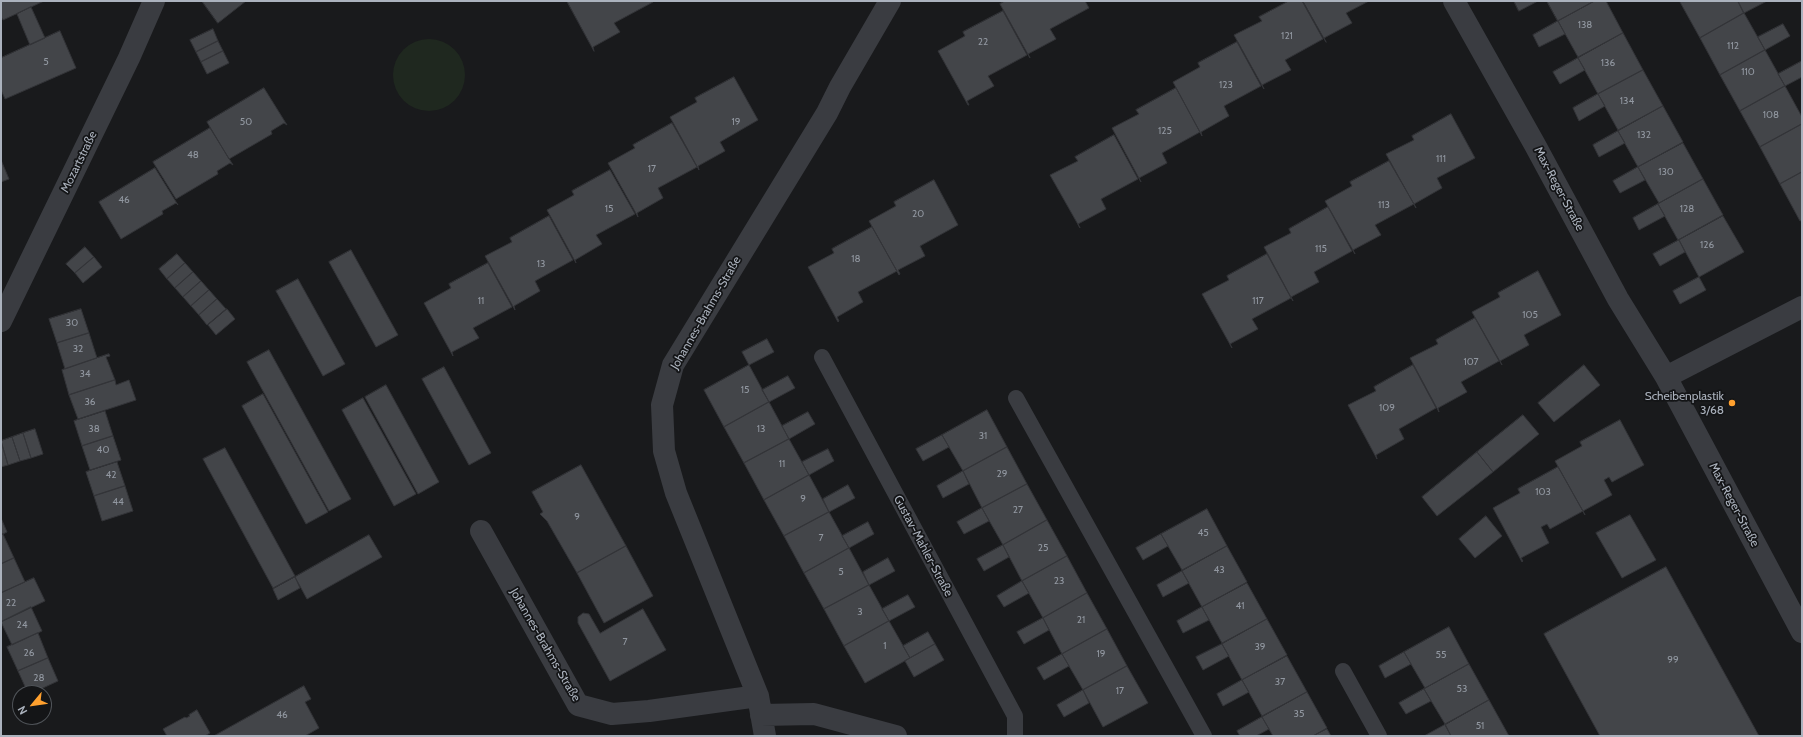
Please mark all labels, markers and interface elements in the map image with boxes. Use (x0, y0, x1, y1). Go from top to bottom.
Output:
house number: 138 (1578, 19, 1592, 31)
house number: 121 (1281, 30, 1293, 42)
house number: 22 (978, 36, 988, 48)
house number: 112 (1727, 40, 1739, 52)
house number: 5 (43, 56, 49, 68)
house number: 136 (1601, 57, 1615, 69)
house number: 110 (1741, 66, 1755, 78)
house number: 123 (1219, 79, 1233, 91)
house number: 134 (1620, 95, 1634, 107)
house number: 108 (1763, 109, 1779, 121)
house number: 50 (240, 116, 252, 128)
house number: 19 (732, 116, 740, 128)
house number: 125 (1158, 125, 1172, 137)
street label: Mozartstraße (58, 129, 100, 195)
house number: 132 (1637, 129, 1651, 141)
street label: Max-Reger-Straße (1531, 144, 1587, 234)
house number: 48 (187, 149, 199, 161)
house number: 111 (1436, 153, 1446, 165)
house number: 17 (648, 163, 656, 175)
house number: 130 (1658, 166, 1674, 178)
house number: 46 (118, 194, 130, 206)
house number: 113 (1378, 199, 1390, 211)
house number: 15 (605, 203, 613, 215)
house number: 128 (1680, 203, 1694, 215)
house number: 20 (912, 208, 924, 220)
house number: 126 (1700, 239, 1714, 251)
house number: 115 (1315, 243, 1327, 255)
house number: 18 (851, 253, 861, 265)
street label: Johannes-Brahms-Straße (668, 254, 744, 372)
house number: 13 (537, 258, 545, 270)
house number: 11 (478, 295, 484, 307)
house number: 117 (1252, 295, 1264, 307)
house number: 105 (1522, 309, 1538, 321)
house number: 30 (66, 317, 78, 329)
house number: 32 (73, 343, 83, 355)
house number: 107 (1463, 356, 1479, 368)
house number: 34 (79, 368, 91, 380)
house number: 15 (741, 384, 749, 396)
place label: Scheibenplastik 3/68 (1645, 389, 1724, 417)
house number: 36 (84, 396, 96, 408)
marker: Scheibenplastik 3/68 (1727, 398, 1737, 408)
house number: 109 (1379, 402, 1395, 414)
house number: 38 (88, 423, 100, 435)
house number: 13 (757, 423, 765, 435)
house number: 31 (979, 430, 987, 442)
house number: 40 (97, 444, 109, 456)
house number: 11 (779, 458, 785, 470)
street label: Max-Reger-Straße (1706, 460, 1762, 550)
house number: 29 (997, 468, 1007, 480)
house number: 42 (105, 469, 117, 481)
house number: 103 (1535, 486, 1551, 498)
house number: 9 (800, 493, 806, 505)
street label: Gustav-Mahler-Straße (890, 493, 956, 599)
house number: 44 (112, 496, 124, 508)
house number: 27 (1013, 504, 1023, 516)
house number: 9 (574, 511, 580, 523)
house number: 45 (1197, 527, 1209, 539)
house number: 7 (818, 532, 824, 544)
house number: 25 (1038, 542, 1048, 554)
house number: 43 (1213, 564, 1225, 576)
house number: 5 (838, 566, 844, 578)
house number: 23 (1054, 575, 1064, 587)
street label: Johannes-Brahms-Straße (507, 586, 583, 704)
house number: 22 (6, 597, 16, 609)
house number: 41 (1235, 600, 1245, 612)
house number: 3 (857, 606, 863, 618)
house number: 21 (1077, 614, 1085, 626)
house number: 24 (16, 619, 28, 631)
house number: 7 (622, 636, 628, 648)
house number: 1 (883, 640, 887, 652)
house number: 39 (1254, 641, 1266, 653)
house number: 26 (24, 647, 34, 659)
house number: 19 (1097, 648, 1105, 660)
house number: 55 (1436, 649, 1446, 661)
house number: 99 (1667, 654, 1679, 666)
house number: 28 (33, 672, 45, 684)
house number: 37 (1275, 676, 1285, 688)
house number: 53 (1457, 683, 1467, 695)
north arrow (12, 685, 52, 725)
house number: 17 (1116, 685, 1124, 697)
text: N (14, 704, 30, 717)
house number: 35 (1294, 708, 1304, 720)
house number: 46 (276, 709, 288, 721)
house number: 51 (1476, 720, 1484, 732)

